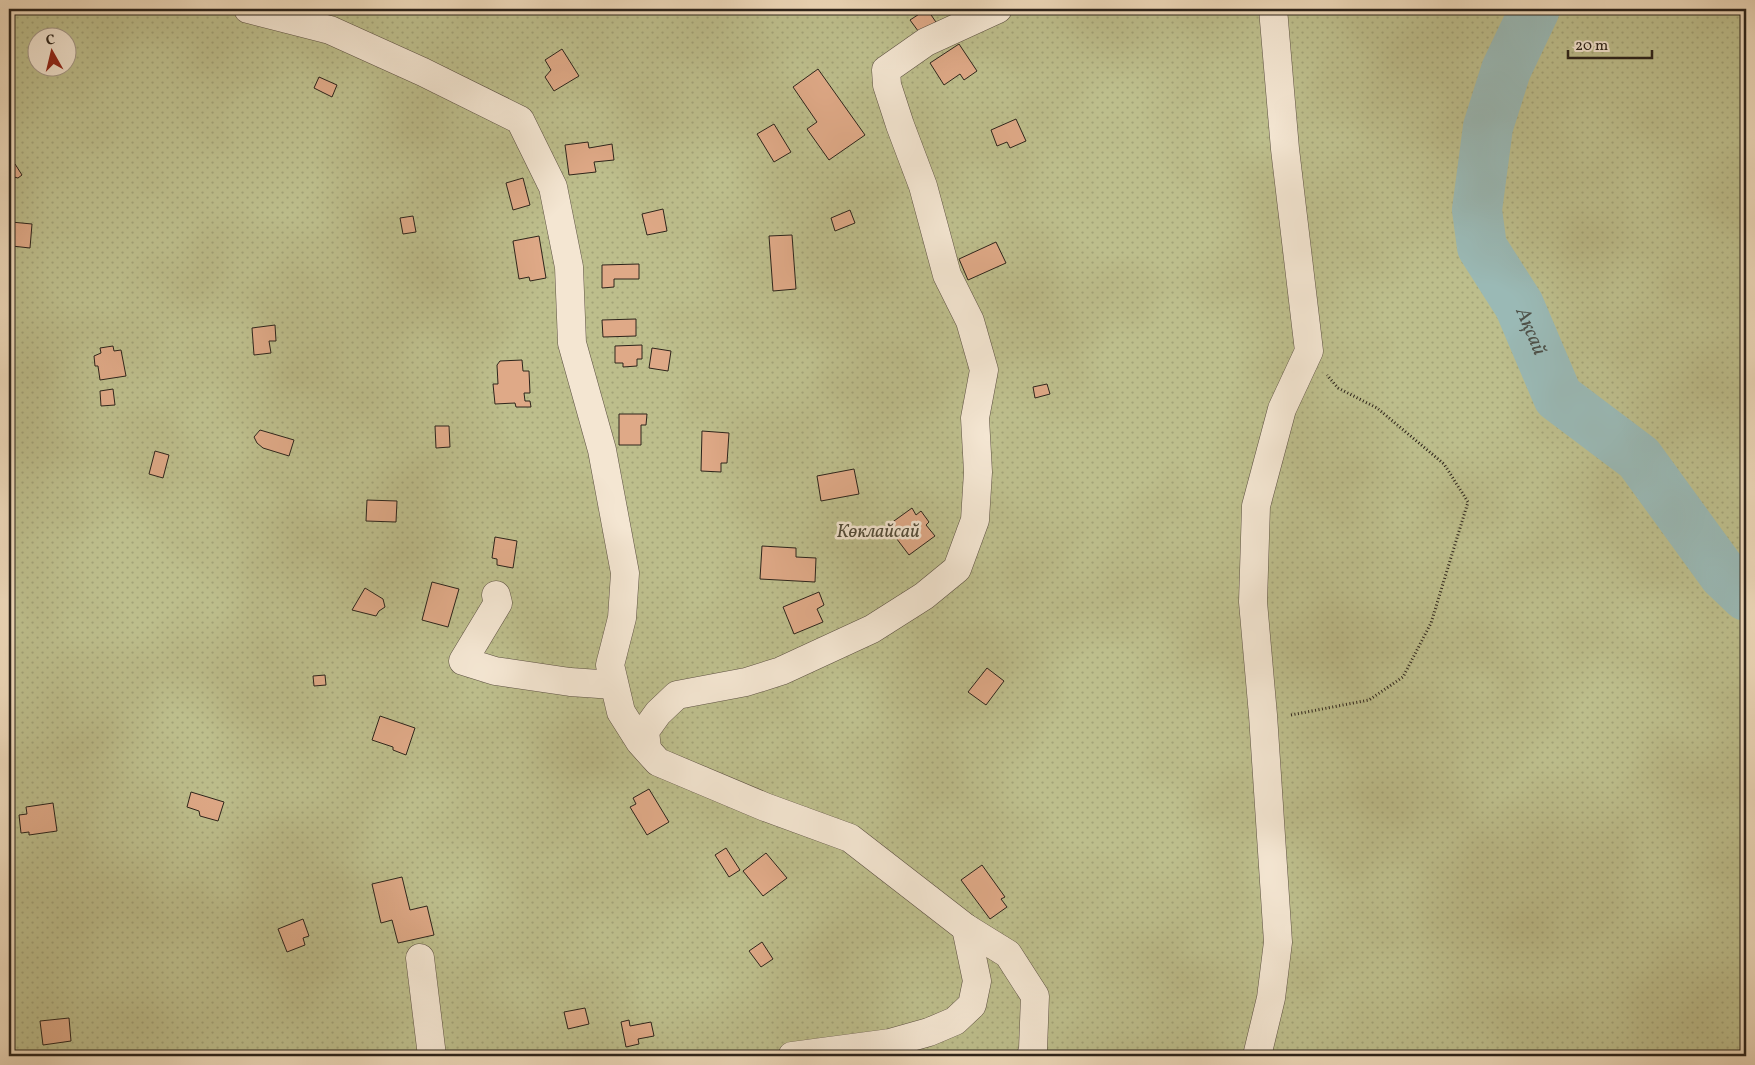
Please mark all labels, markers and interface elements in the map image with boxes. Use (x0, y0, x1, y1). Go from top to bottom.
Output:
north arrow (28, 28, 78, 78)
scale bar (1568, 28, 1651, 60)
text: С (45, 31, 56, 51)
text: 20 m (1575, 36, 1608, 57)
water label: Ақсай (1507, 302, 1553, 360)
park label: Көклайсай (836, 519, 920, 545)

